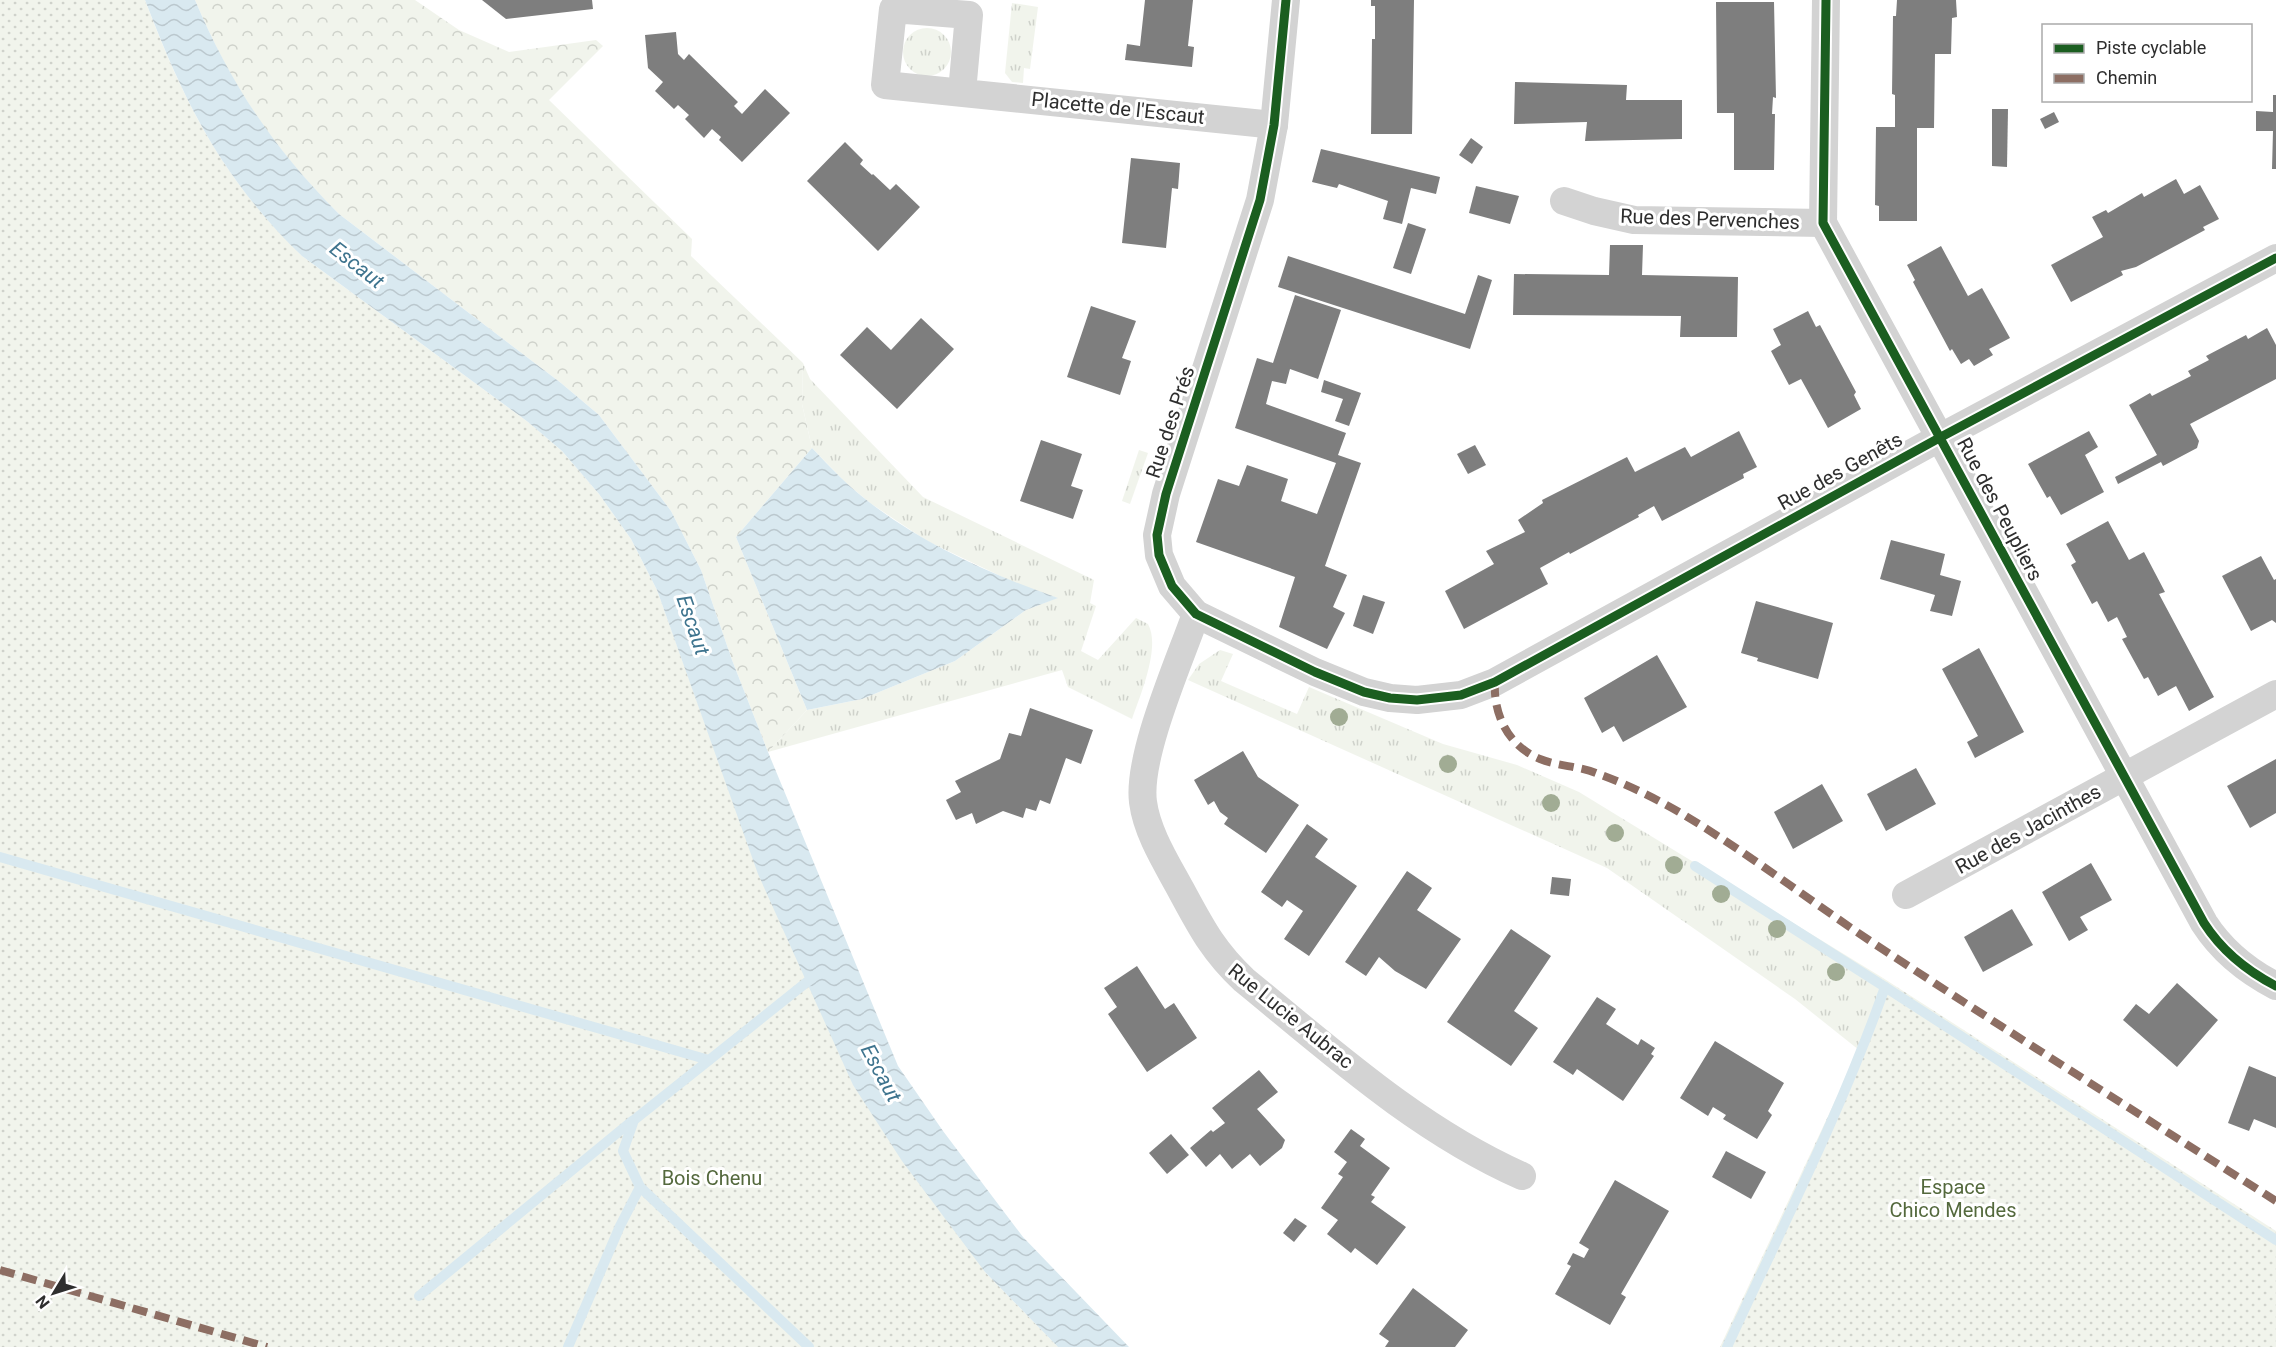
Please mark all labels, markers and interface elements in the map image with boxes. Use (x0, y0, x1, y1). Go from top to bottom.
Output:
legend (2042, 24, 2252, 102)
text: Piste cyclable (2096, 37, 2206, 58)
text: Chemin (2096, 67, 2157, 88)
street label: Placette de l'Escaut (1030, 87, 1206, 129)
street label: Rue des Pervenches (1620, 204, 1800, 234)
water label: Escaut (325, 237, 389, 294)
street label: Rue des Prés (1141, 363, 1199, 481)
street label: Rue des Genêts (1773, 427, 1907, 515)
street label: Rue des Peupliers (1952, 433, 2048, 585)
water label: Escaut (672, 592, 715, 658)
street label: Rue des Jacinthes (1951, 779, 2105, 879)
street label: Rue Lucie Aubrac (1224, 958, 1358, 1074)
water label: Escaut (856, 1040, 906, 1106)
park label: Bois Chenu (662, 1166, 762, 1190)
park label: Espace Chico Mendes (1889, 1175, 2017, 1222)
north arrow (24, 1263, 84, 1323)
text: N (32, 1292, 54, 1312)

